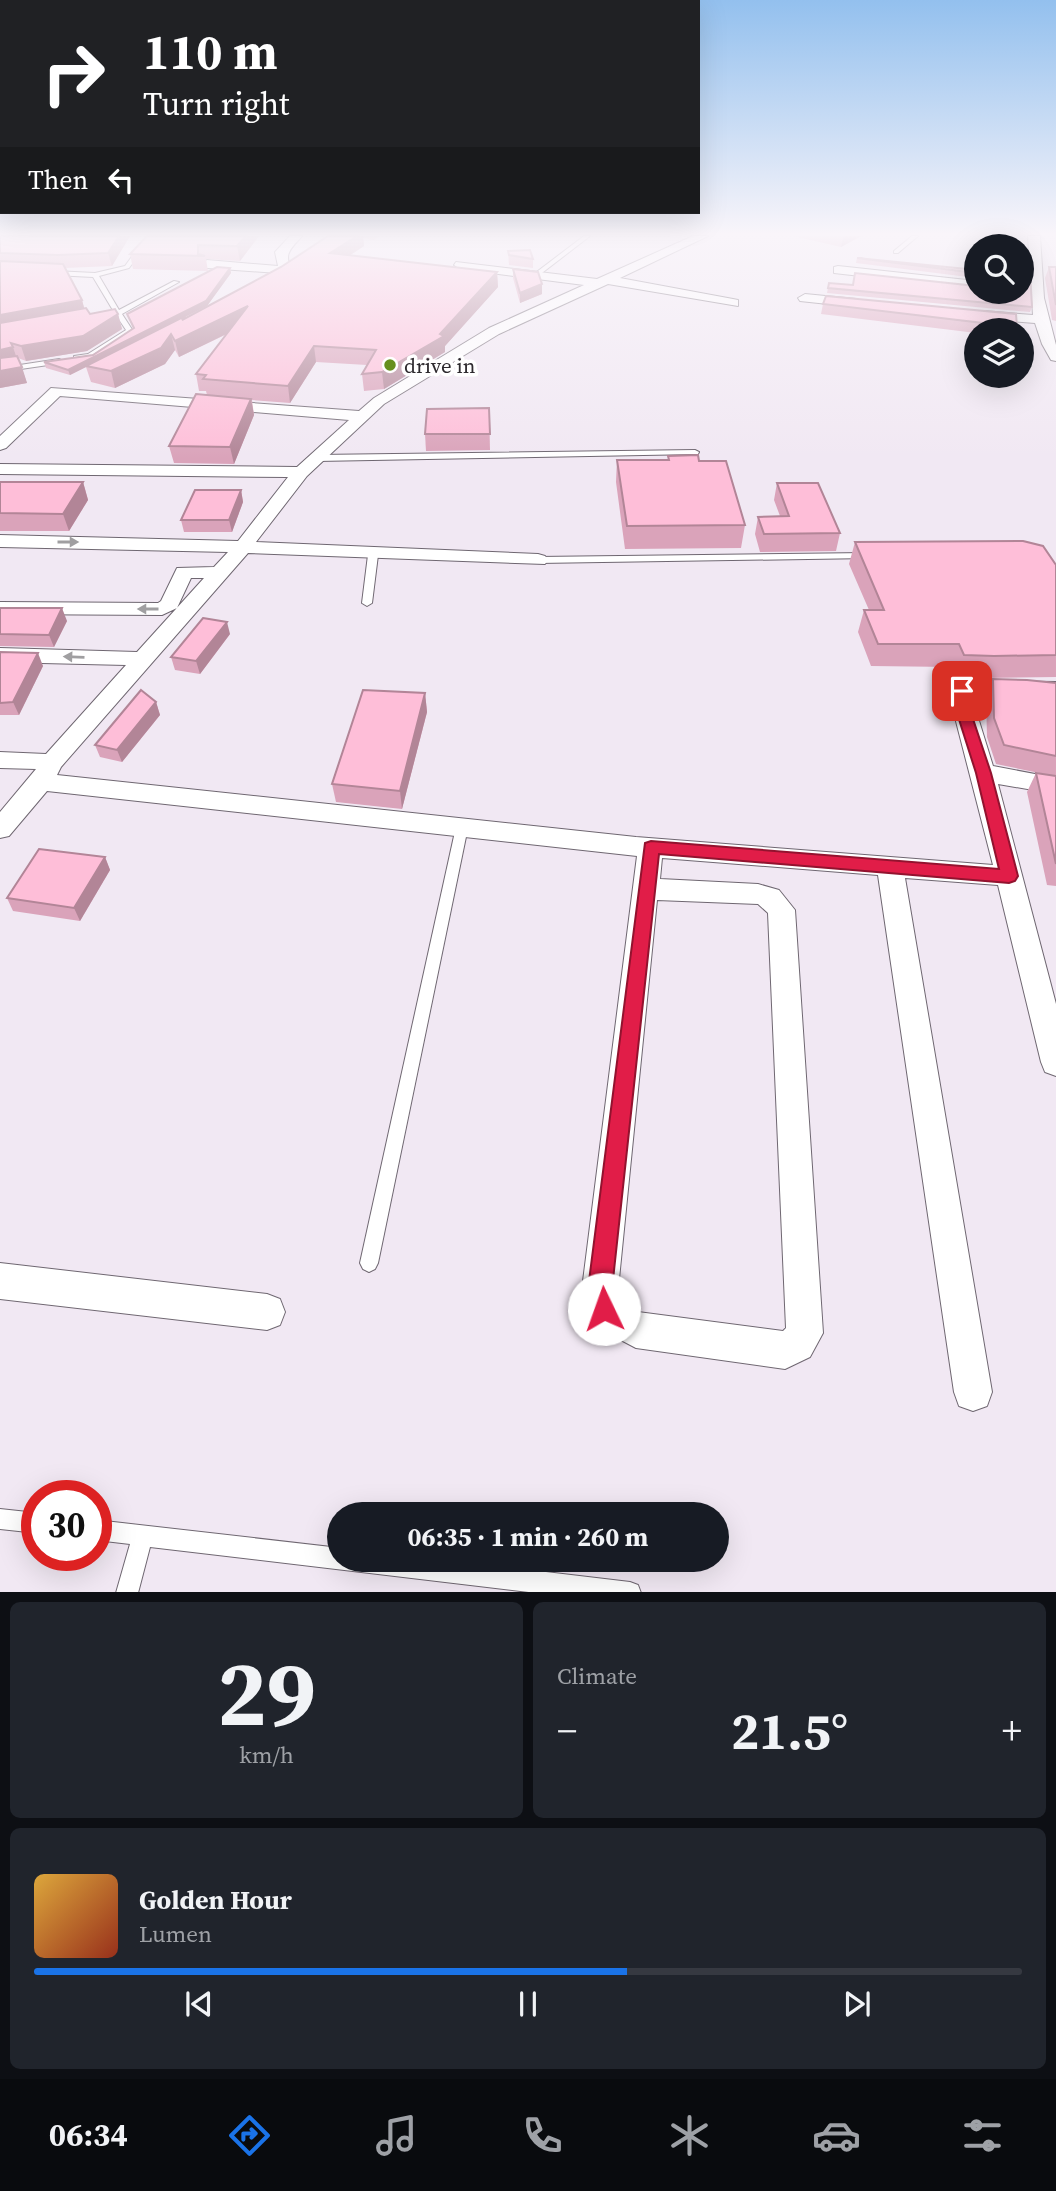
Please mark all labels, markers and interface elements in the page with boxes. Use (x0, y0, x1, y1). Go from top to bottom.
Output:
text: 110 m (143, 18, 278, 85)
icon: right (28, 28, 119, 119)
text: Turn right (143, 82, 289, 126)
icon: left (102, 161, 140, 199)
text: Then (28, 162, 88, 198)
map controls (964, 234, 1034, 388)
button: search (964, 234, 1034, 304)
button: layers (964, 318, 1034, 388)
place label: drive in (404, 351, 476, 380)
marker: drive in (382, 357, 398, 373)
one-way arrow (57, 536, 79, 548)
one-way arrow (136, 603, 158, 615)
one-way arrow (63, 652, 85, 663)
pin (932, 661, 992, 721)
icon: arrive (943, 672, 981, 710)
position arrow (567, 1272, 641, 1346)
speed limit sign: 30 (21, 1480, 112, 1571)
text: 06:35 · 1 min · 260 m (408, 1519, 648, 1555)
text: 29 (217, 1631, 316, 1755)
text: Climate (557, 1660, 637, 1692)
text: 21.5° (731, 1695, 848, 1766)
text: − (557, 1705, 577, 1757)
text: + (1002, 1705, 1022, 1757)
text: km/h (239, 1739, 294, 1771)
text: Golden Hour (139, 1882, 292, 1918)
text: Lumen (139, 1918, 212, 1950)
icon: previous (180, 1985, 218, 2023)
icon: pause (509, 1985, 547, 2023)
icon: next (838, 1985, 876, 2023)
icon: directions (225, 2111, 274, 2160)
icon: music (372, 2111, 421, 2160)
icon: phone (518, 2111, 567, 2160)
icon: climate (665, 2111, 714, 2160)
icon: car (812, 2111, 861, 2160)
icon: filters (958, 2111, 1007, 2160)
text: 06:34 (49, 2113, 128, 2157)

